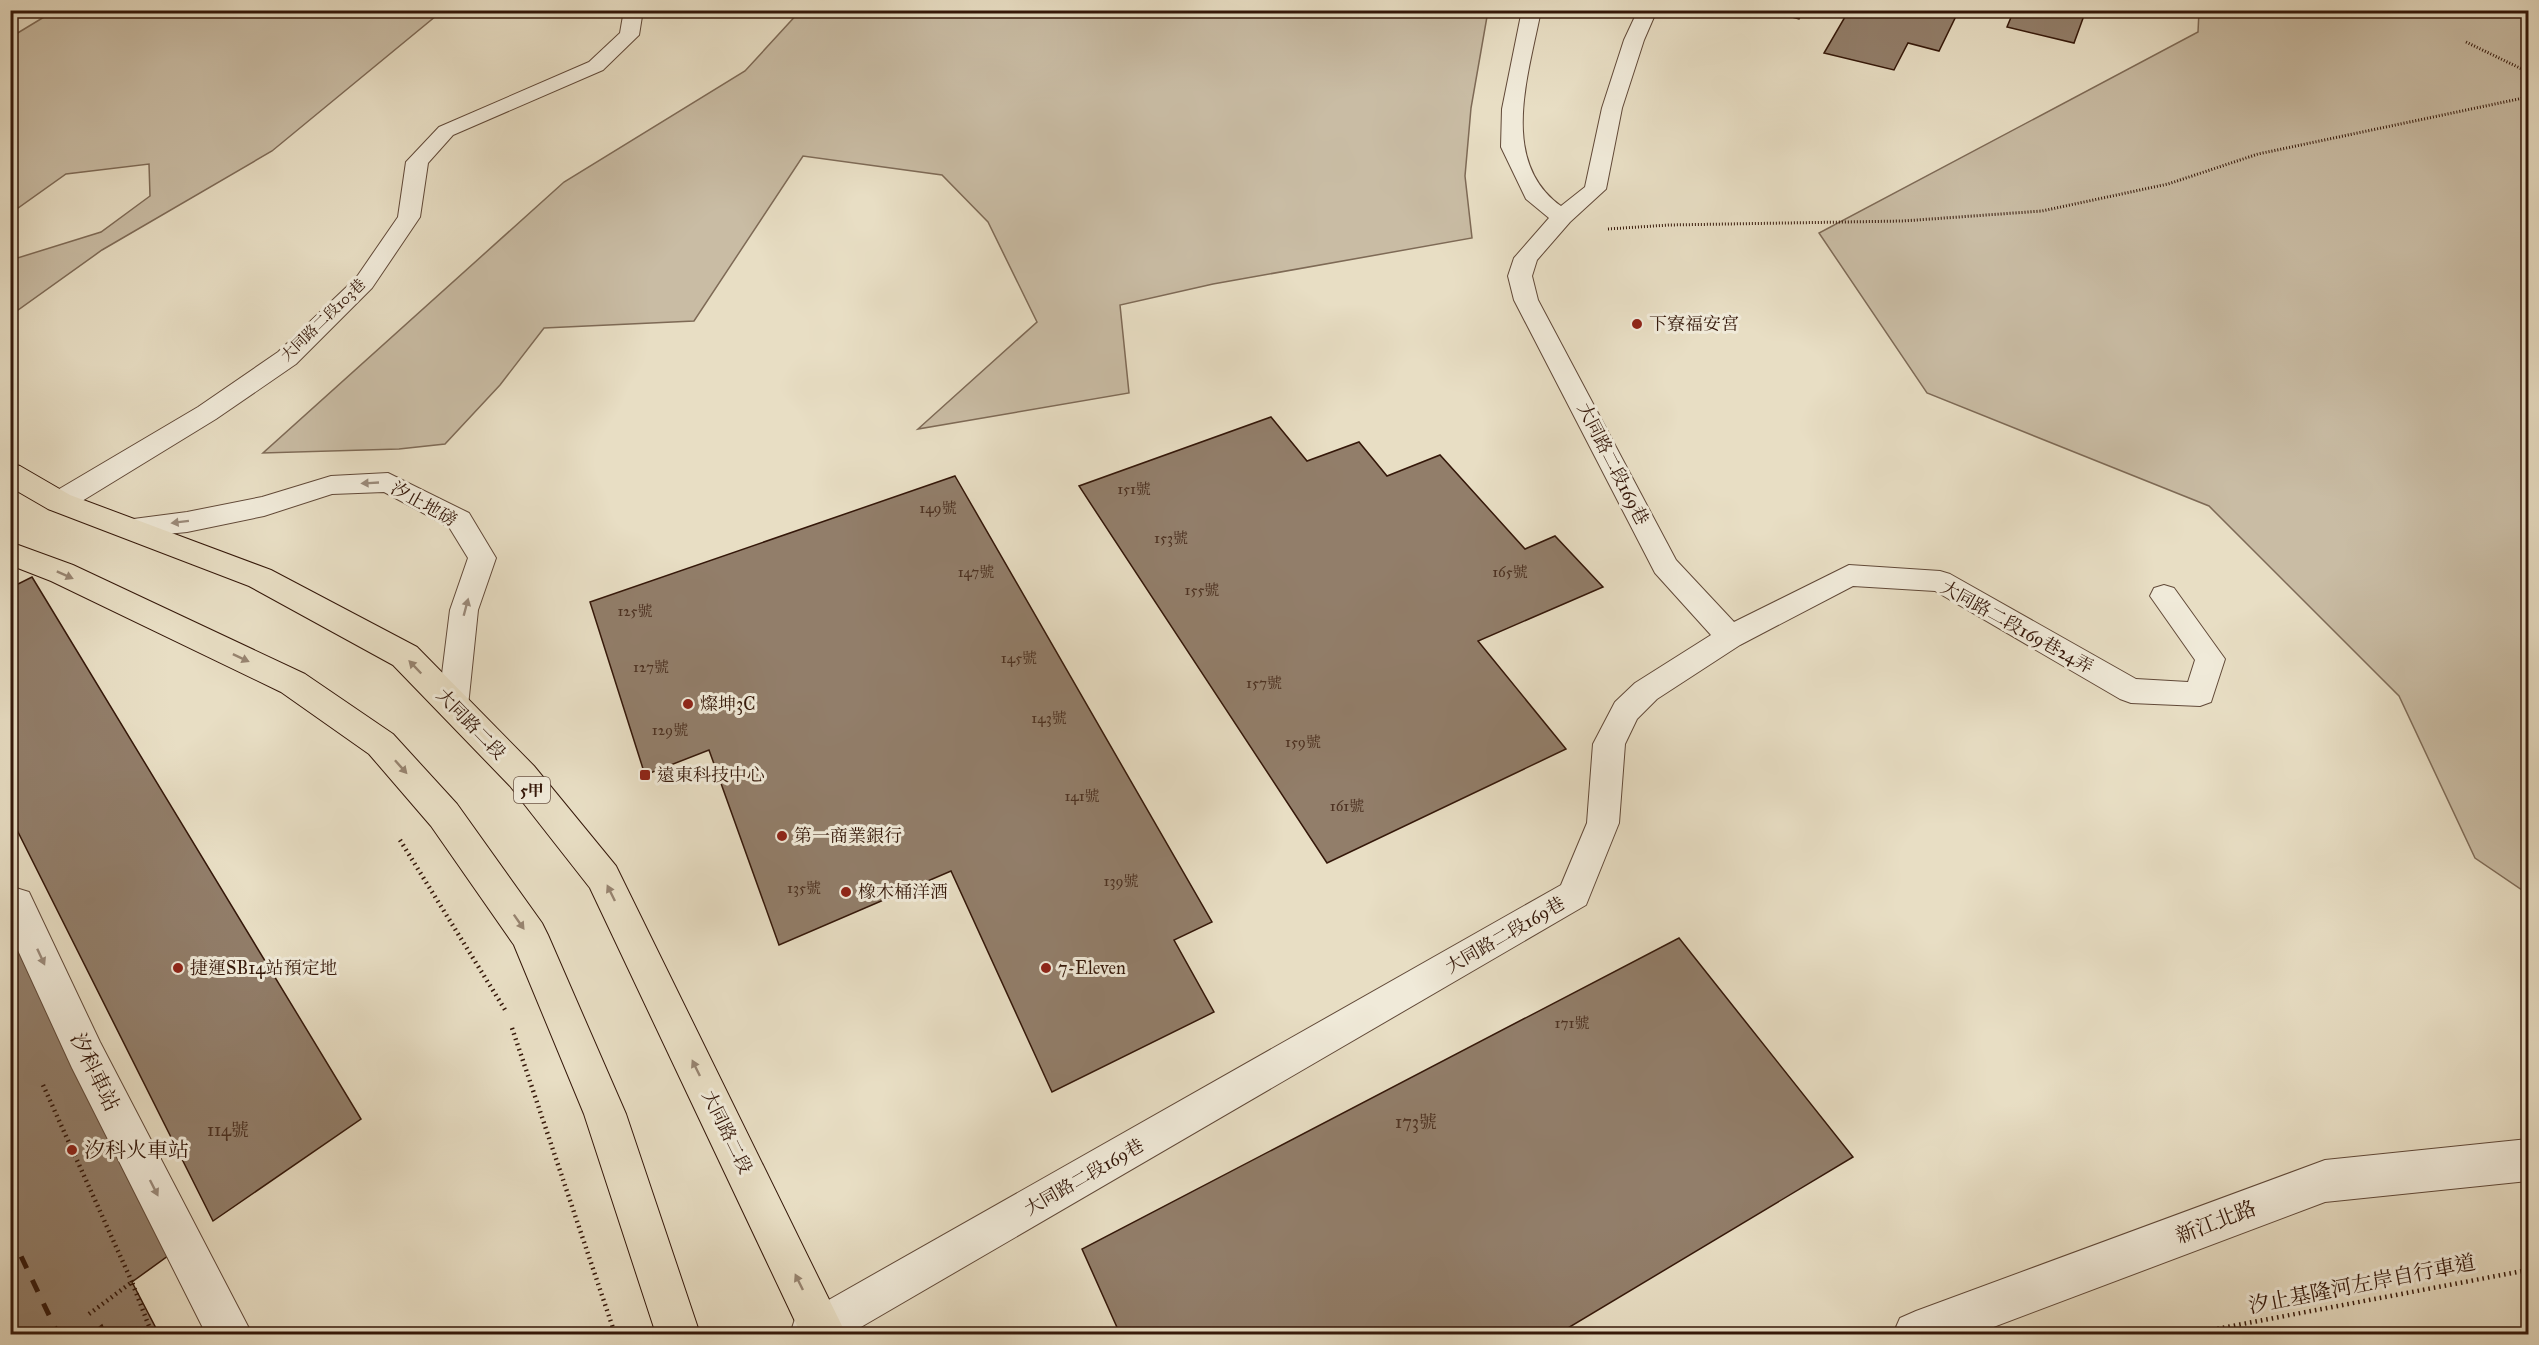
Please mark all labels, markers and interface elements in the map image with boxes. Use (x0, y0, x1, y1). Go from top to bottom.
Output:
street label: 大同路二段103巷 (277, 275, 369, 365)
place label: 下寮福安宮 (1649, 313, 1739, 335)
marker: 下寮福安宮 (1630, 317, 1644, 331)
street label: 大同路二段169巷 (1573, 399, 1653, 529)
street label: 汐止地磅 (387, 477, 461, 531)
one-way arrow (361, 478, 380, 487)
house number: 151號 (1117, 480, 1151, 498)
house number: 149號 (919, 499, 957, 517)
one-way arrow (170, 518, 189, 527)
house number: 153號 (1154, 529, 1188, 547)
house number: 147號 (958, 563, 994, 581)
house number: 165號 (1492, 563, 1528, 581)
one-way arrow (56, 570, 74, 580)
street label: 大同路二段169巷24弄 (1937, 576, 2097, 678)
house number: 155號 (1185, 581, 1219, 599)
one-way arrow (461, 598, 471, 616)
house number: 125號 (617, 602, 653, 620)
house number: 145號 (1001, 649, 1037, 667)
one-way arrow (233, 654, 250, 663)
house number: 127號 (633, 658, 669, 676)
one-way arrow (408, 659, 422, 674)
house number: 157號 (1246, 674, 1282, 692)
street label: 大同路二段 (432, 684, 510, 764)
place label: 燦坤3C (700, 693, 755, 715)
marker: 燦坤3C (681, 697, 695, 711)
house number: 143號 (1031, 709, 1067, 727)
house number: 129號 (652, 721, 688, 739)
house number: 159號 (1285, 733, 1321, 751)
one-way arrow (394, 759, 407, 774)
place label: 遠東科技中心 (657, 764, 765, 786)
marker: 遠東科技中心 (638, 768, 652, 782)
road number: 5甲 (514, 777, 550, 803)
house number: 141號 (1064, 787, 1100, 805)
house number: 161號 (1330, 797, 1364, 815)
place label: 第一商業銀行 (794, 825, 902, 847)
marker: 第一商業銀行 (775, 829, 789, 843)
house number: 139號 (1104, 872, 1138, 890)
house number: 135號 (787, 879, 821, 897)
place label: 橡木桶洋酒 (858, 881, 948, 903)
one-way arrow (606, 884, 616, 902)
marker: 橡木桶洋酒 (839, 885, 853, 899)
street label: 大同路二段169巷 (1441, 892, 1569, 978)
one-way arrow (513, 914, 525, 929)
one-way arrow (36, 948, 45, 965)
place label: 捷運SB14站預定地 (190, 957, 337, 979)
place label: 7-Eleven (1058, 957, 1126, 979)
marker: 捷運SB14站預定地 (171, 961, 185, 975)
marker: 7-Eleven (1039, 961, 1053, 975)
house number: 171號 (1555, 1014, 1589, 1032)
street label: 汐科車站 (65, 1029, 125, 1115)
one-way arrow (691, 1060, 700, 1077)
street label: 大同路二段 (697, 1087, 757, 1177)
house number: 173號 (1395, 1111, 1437, 1133)
house number: 114號 (207, 1119, 249, 1141)
street label: 大同路二段169巷 (1020, 1134, 1148, 1220)
place label: 汐科火車站 (84, 1137, 189, 1163)
marker: 汐科火車站 (65, 1143, 79, 1157)
one-way arrow (149, 1180, 159, 1197)
street label: 新江北路 (2172, 1195, 2260, 1249)
street label: 汐止基隆河左岸自行車道 (2246, 1249, 2478, 1319)
one-way arrow (794, 1273, 804, 1290)

